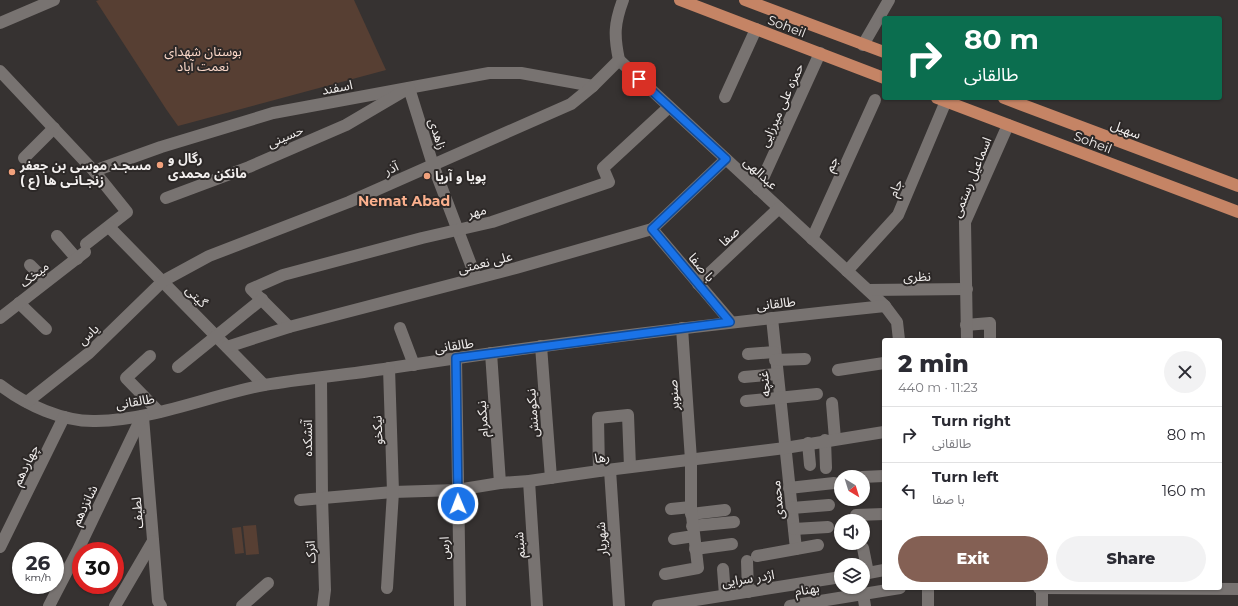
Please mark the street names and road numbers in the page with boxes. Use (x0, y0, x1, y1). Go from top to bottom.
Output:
street label: Soheil (766, 11, 808, 41)
street label: حمزه علی میرزایی (755, 60, 808, 150)
street label: اسفند (320, 76, 354, 98)
street label: زاهدی (425, 116, 450, 152)
street label: سهیل (1108, 116, 1143, 143)
street label: حسینی (265, 121, 306, 152)
street label: Soheil (1072, 127, 1114, 157)
street label: اسماعیل رستمی (948, 134, 995, 220)
street label: عبدالهی (740, 153, 782, 194)
street label: جم (821, 154, 844, 175)
street label: آذر (380, 157, 402, 179)
street label: جام (884, 176, 908, 200)
street label: مهر (465, 201, 488, 222)
street label: صفا (716, 222, 743, 249)
street label: علی نعمتی (456, 247, 515, 277)
street label: با صفا (685, 249, 719, 285)
street label: میخک (16, 258, 52, 290)
street label: نظری (903, 268, 931, 285)
street label: گیتی (182, 282, 212, 312)
street label: طالقانی (756, 293, 797, 314)
street label: یاس (74, 320, 103, 349)
street label: طالقانی (433, 334, 475, 357)
street label: غنچه (755, 370, 775, 398)
street label: صنوبر (664, 379, 682, 412)
street label: نیکومنش (522, 388, 543, 438)
street label: طالقانی (114, 390, 156, 413)
street label: نیکمرام (473, 400, 493, 438)
street label: نیکخو (368, 415, 386, 445)
street label: آتشکده (299, 418, 315, 456)
street label: چهاردهم (8, 442, 45, 489)
street label: رها (593, 448, 611, 466)
street label: محمدی (767, 479, 788, 520)
street label: شانزدهم (67, 482, 103, 529)
street label: لطیف (128, 496, 146, 530)
street label: شهریار (592, 521, 611, 558)
street label: شبنم (510, 531, 531, 559)
street label: ارس (436, 536, 453, 560)
street label: اترک (302, 540, 318, 564)
street label: اژدر سرایی (720, 566, 776, 591)
street label: بهنام (794, 579, 821, 601)

